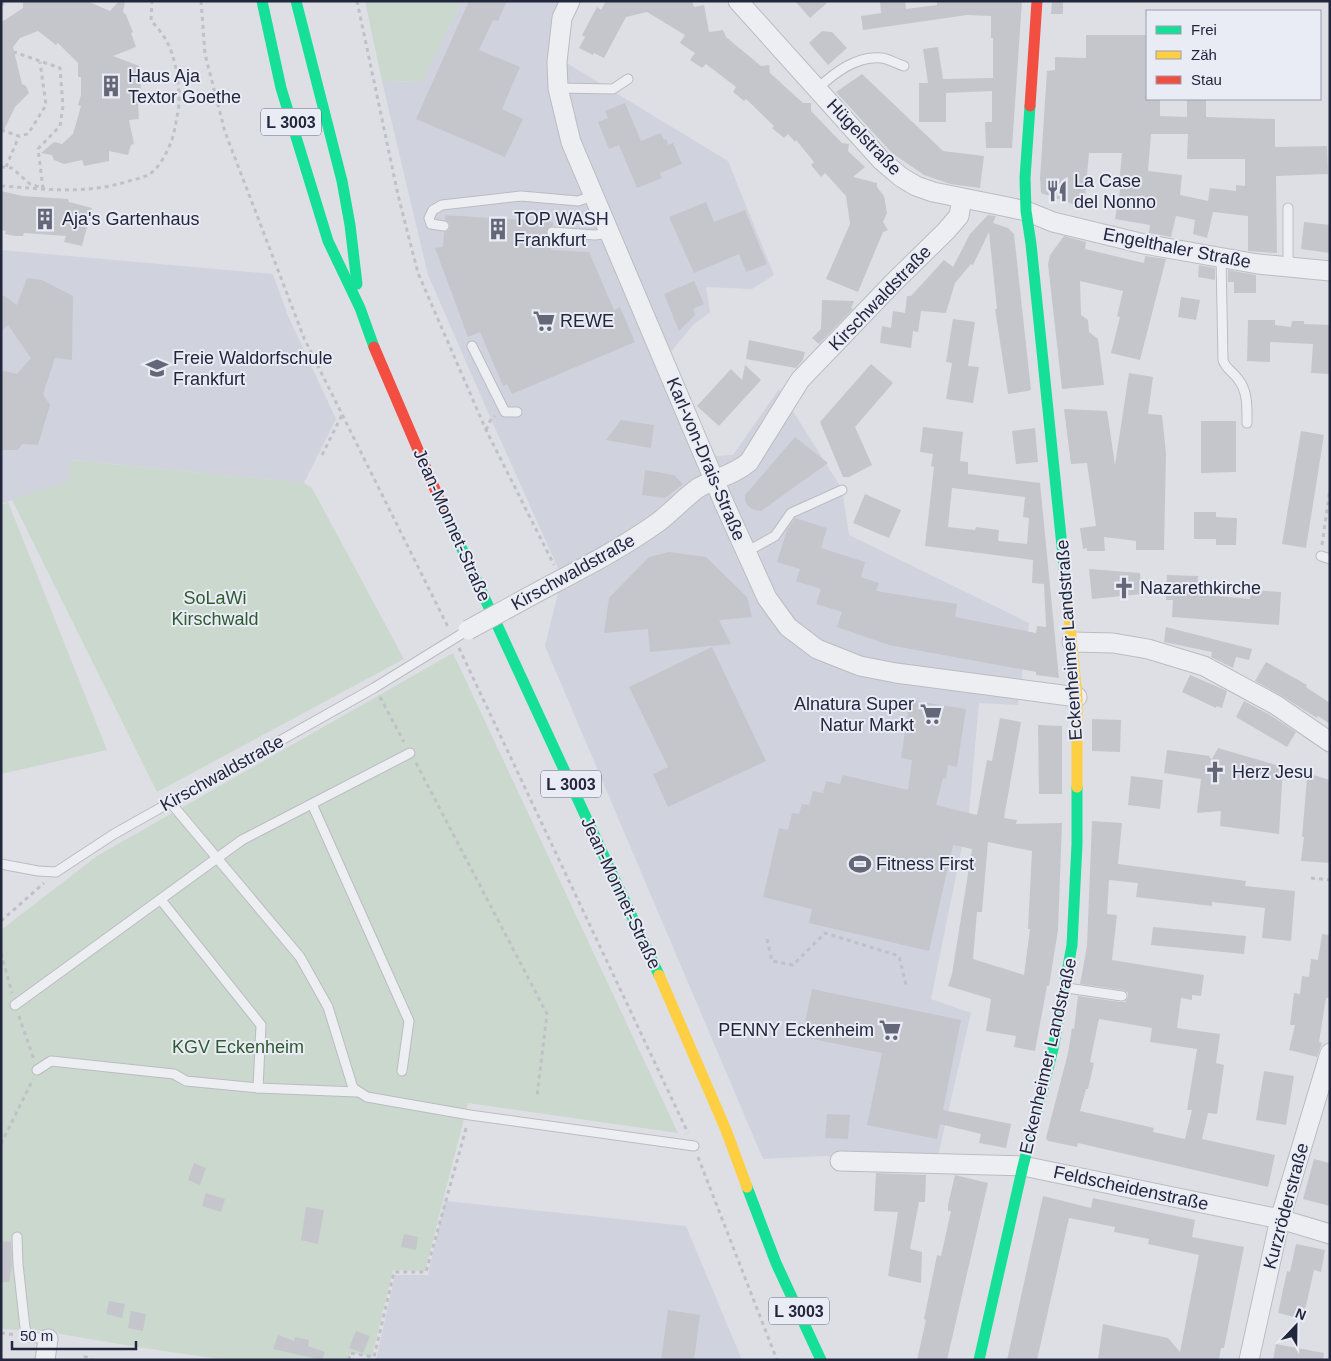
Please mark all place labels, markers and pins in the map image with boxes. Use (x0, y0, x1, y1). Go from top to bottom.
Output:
place label: Haus Aja Textor Goethe (128, 66, 241, 107)
building icon: Haus Aja Textor Goethe (98, 73, 124, 99)
place label: La Case del Nonno (1074, 171, 1156, 212)
restaurant icon: La Case del Nonno (1044, 178, 1070, 204)
building icon: Aja's Gartenhaus (32, 206, 58, 232)
place label: Aja's Gartenhaus (62, 209, 200, 229)
place label: TOP WASH Frankfurt (514, 209, 609, 250)
building icon: TOP WASH Frankfurt (485, 216, 511, 242)
supermarket icon: REWE (531, 308, 557, 334)
place label: REWE (560, 311, 614, 331)
place label: Freie Waldorfschule Frankfurt (173, 348, 332, 389)
school or university icon: Freie Waldorfschule Frankfurt (144, 355, 170, 381)
church icon: Nazarethkirche (1111, 575, 1137, 601)
place label: Nazarethkirche (1140, 578, 1261, 598)
place label: Alnatura Super Natur Markt (794, 694, 914, 735)
supermarket icon: Alnatura Super Natur Markt (918, 701, 944, 727)
church icon: Herz Jesu (1202, 759, 1228, 785)
place label: Herz Jesu (1232, 762, 1313, 782)
sports icon: Fitness First (847, 851, 873, 877)
place label: Fitness First (876, 854, 974, 874)
supermarket icon: PENNY Eckenheim (877, 1017, 903, 1043)
place label: PENNY Eckenheim (718, 1020, 874, 1040)

